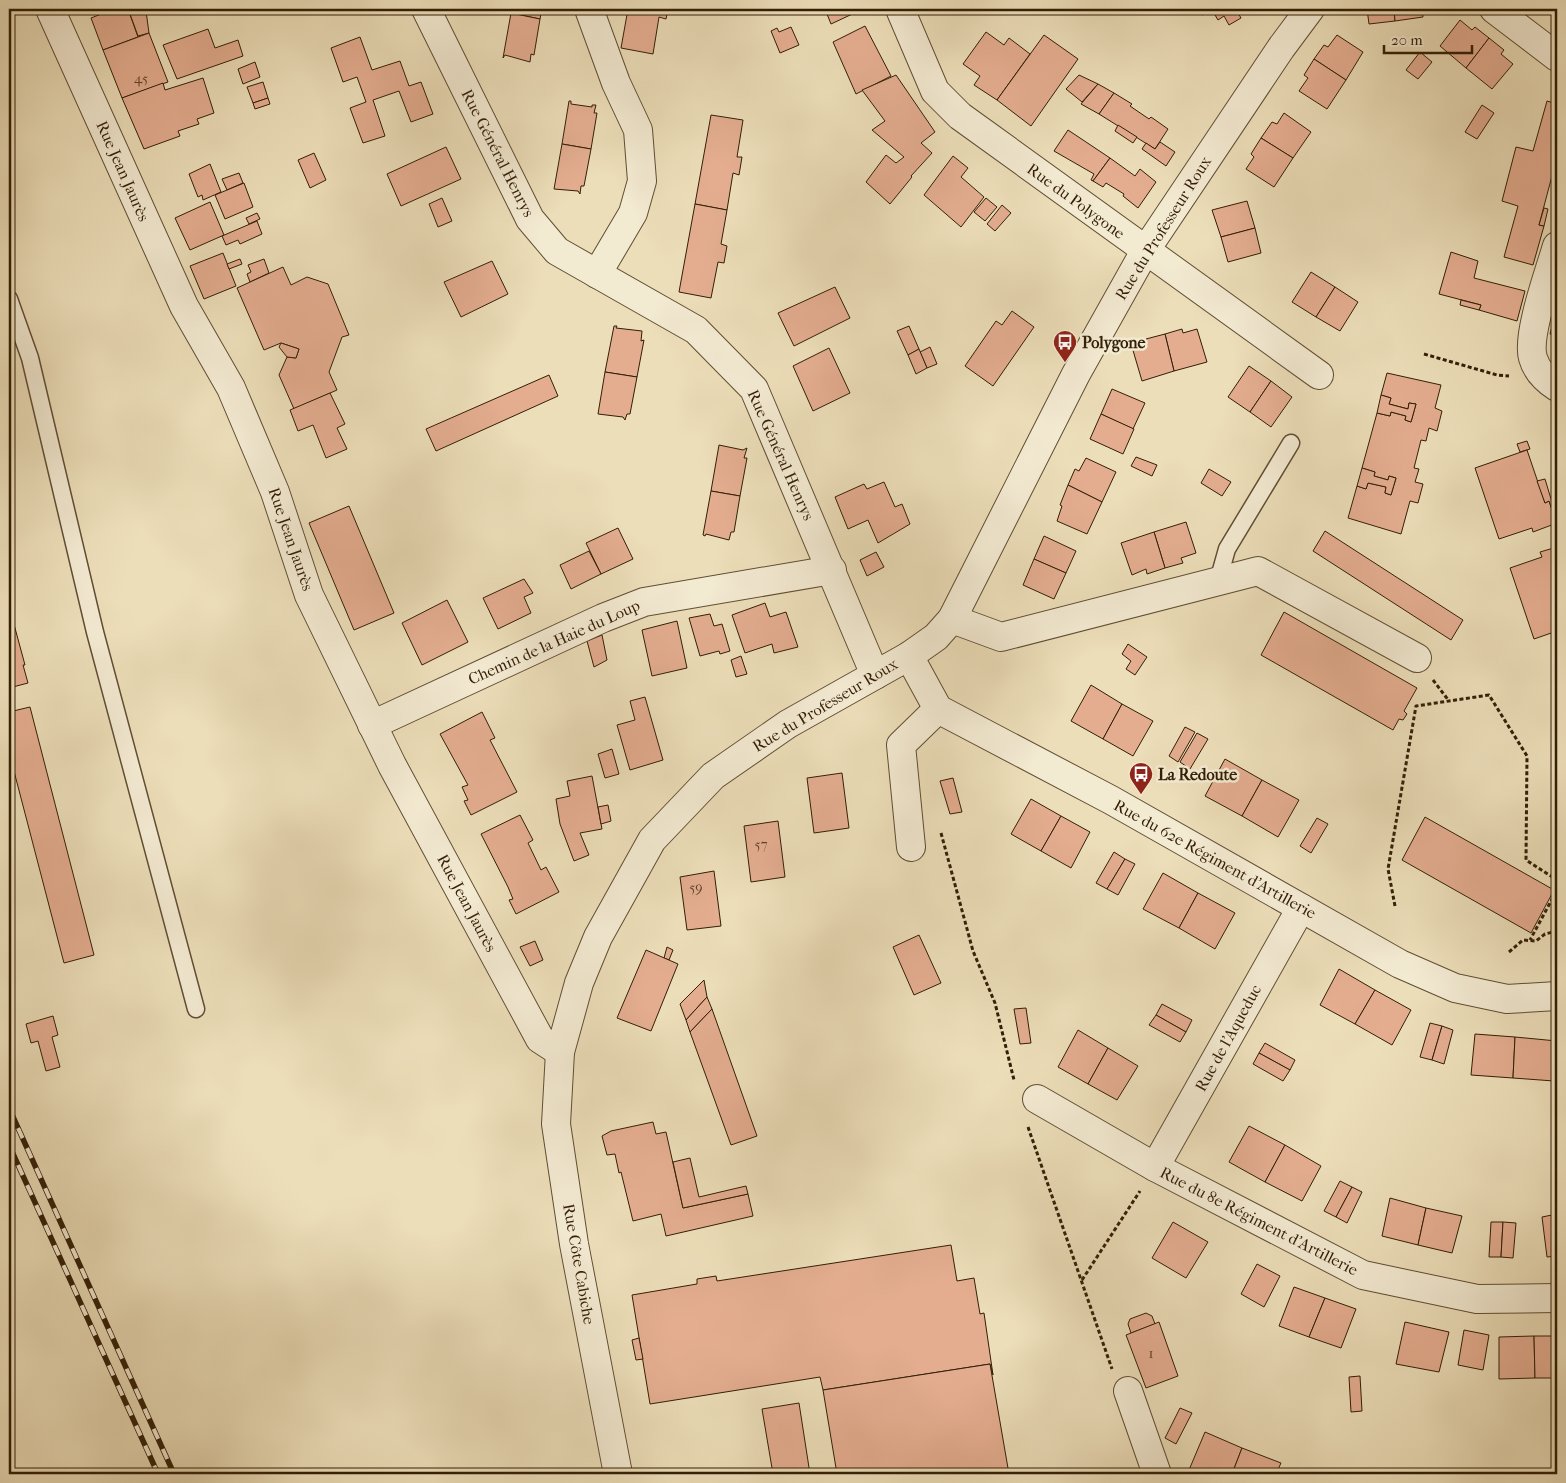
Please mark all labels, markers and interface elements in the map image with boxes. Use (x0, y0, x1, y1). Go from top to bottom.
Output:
scale bar (1384, 22, 1471, 54)
text: 20 m (1391, 31, 1423, 49)
house number: 45 (134, 70, 148, 87)
street label: Rue Général Henrys (458, 86, 539, 220)
street label: Rue Jean Jaurès (92, 118, 154, 224)
street label: Rue du Professeur Roux (1111, 152, 1215, 303)
street label: Rue du Polygone (1023, 159, 1129, 243)
bus stop icon: Polygone (1052, 329, 1078, 363)
place label: Polygone (1082, 333, 1145, 353)
street label: Rue Général Henrys (744, 387, 818, 523)
street label: Rue Jean Jaurès (264, 485, 318, 593)
street label: Chemin de la Haie du Loup (465, 595, 643, 689)
street label: Rue du Professeur Roux (749, 654, 902, 756)
bus stop icon: La Redoute (1128, 761, 1154, 795)
place label: La Redoute (1158, 765, 1237, 784)
street label: Rue du 62e Régiment d'Artillerie (1111, 795, 1320, 923)
house number: 57 (755, 836, 768, 853)
street label: Rue Jean Jaurès (433, 851, 501, 955)
house number: 59 (689, 879, 703, 896)
street label: Rue de l'Aqueduc (1191, 981, 1265, 1095)
street label: Rue du 8e Régiment d'Artillerie (1157, 1163, 1361, 1279)
street label: Rue Côte Cabiche (559, 1202, 599, 1326)
house number: 1 (1149, 1345, 1154, 1362)

